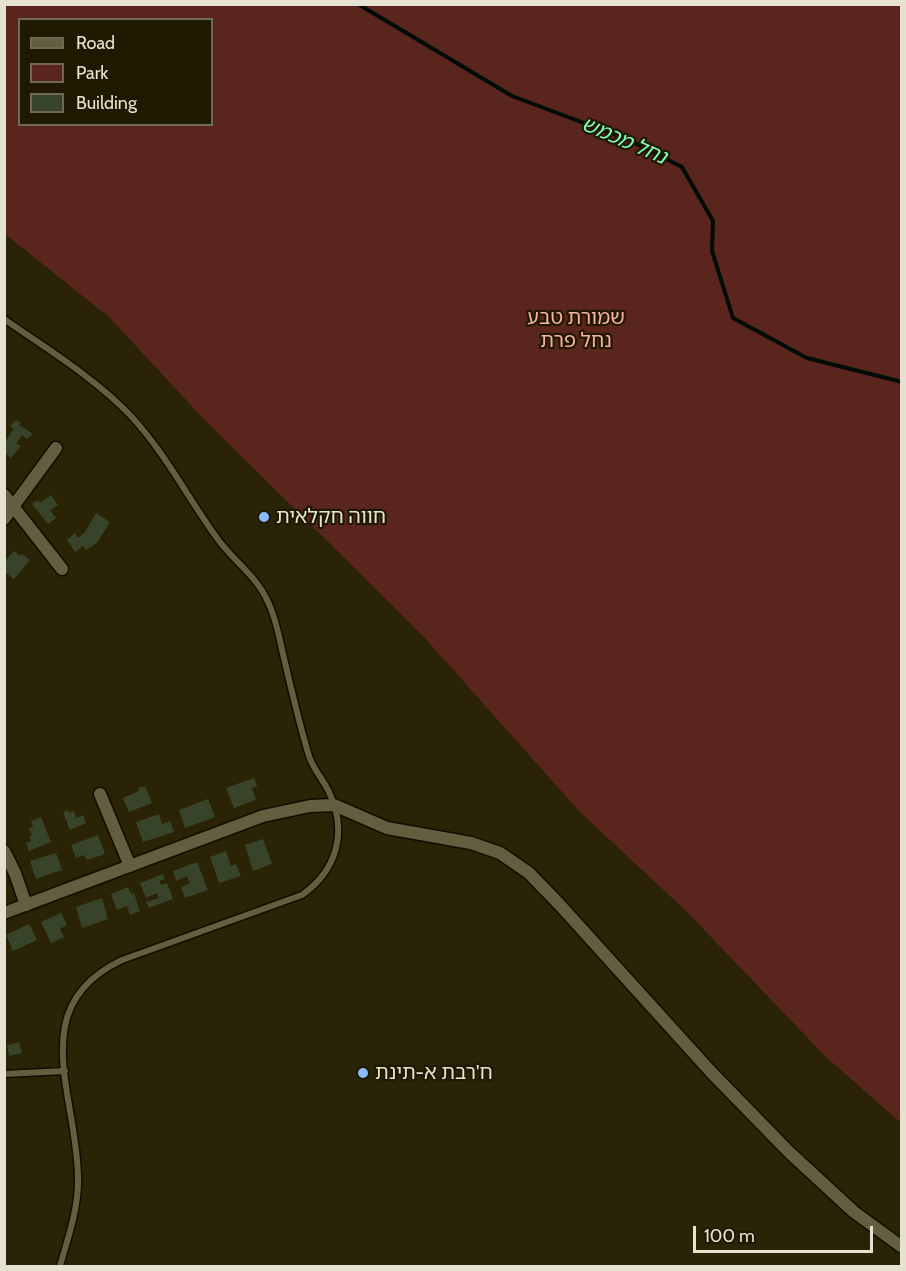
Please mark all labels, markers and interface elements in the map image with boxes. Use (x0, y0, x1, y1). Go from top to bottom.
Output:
legend (18, 18, 213, 126)
text: Road (76, 32, 115, 54)
text: Park (76, 62, 108, 84)
text: Building (76, 92, 137, 114)
water label: נחל מכמש (578, 112, 670, 170)
park label: שמורת טבע נחל פרת (527, 306, 625, 353)
place label: חווה חקלאית (276, 505, 386, 529)
marker: חווה חקלאית (257, 510, 271, 524)
place label: ח'רבת א-תינת (375, 1061, 493, 1085)
marker: ח'רבת א-תינת (356, 1066, 370, 1080)
scale bar (696, 1214, 876, 1252)
text: 100 m (704, 1225, 755, 1247)

